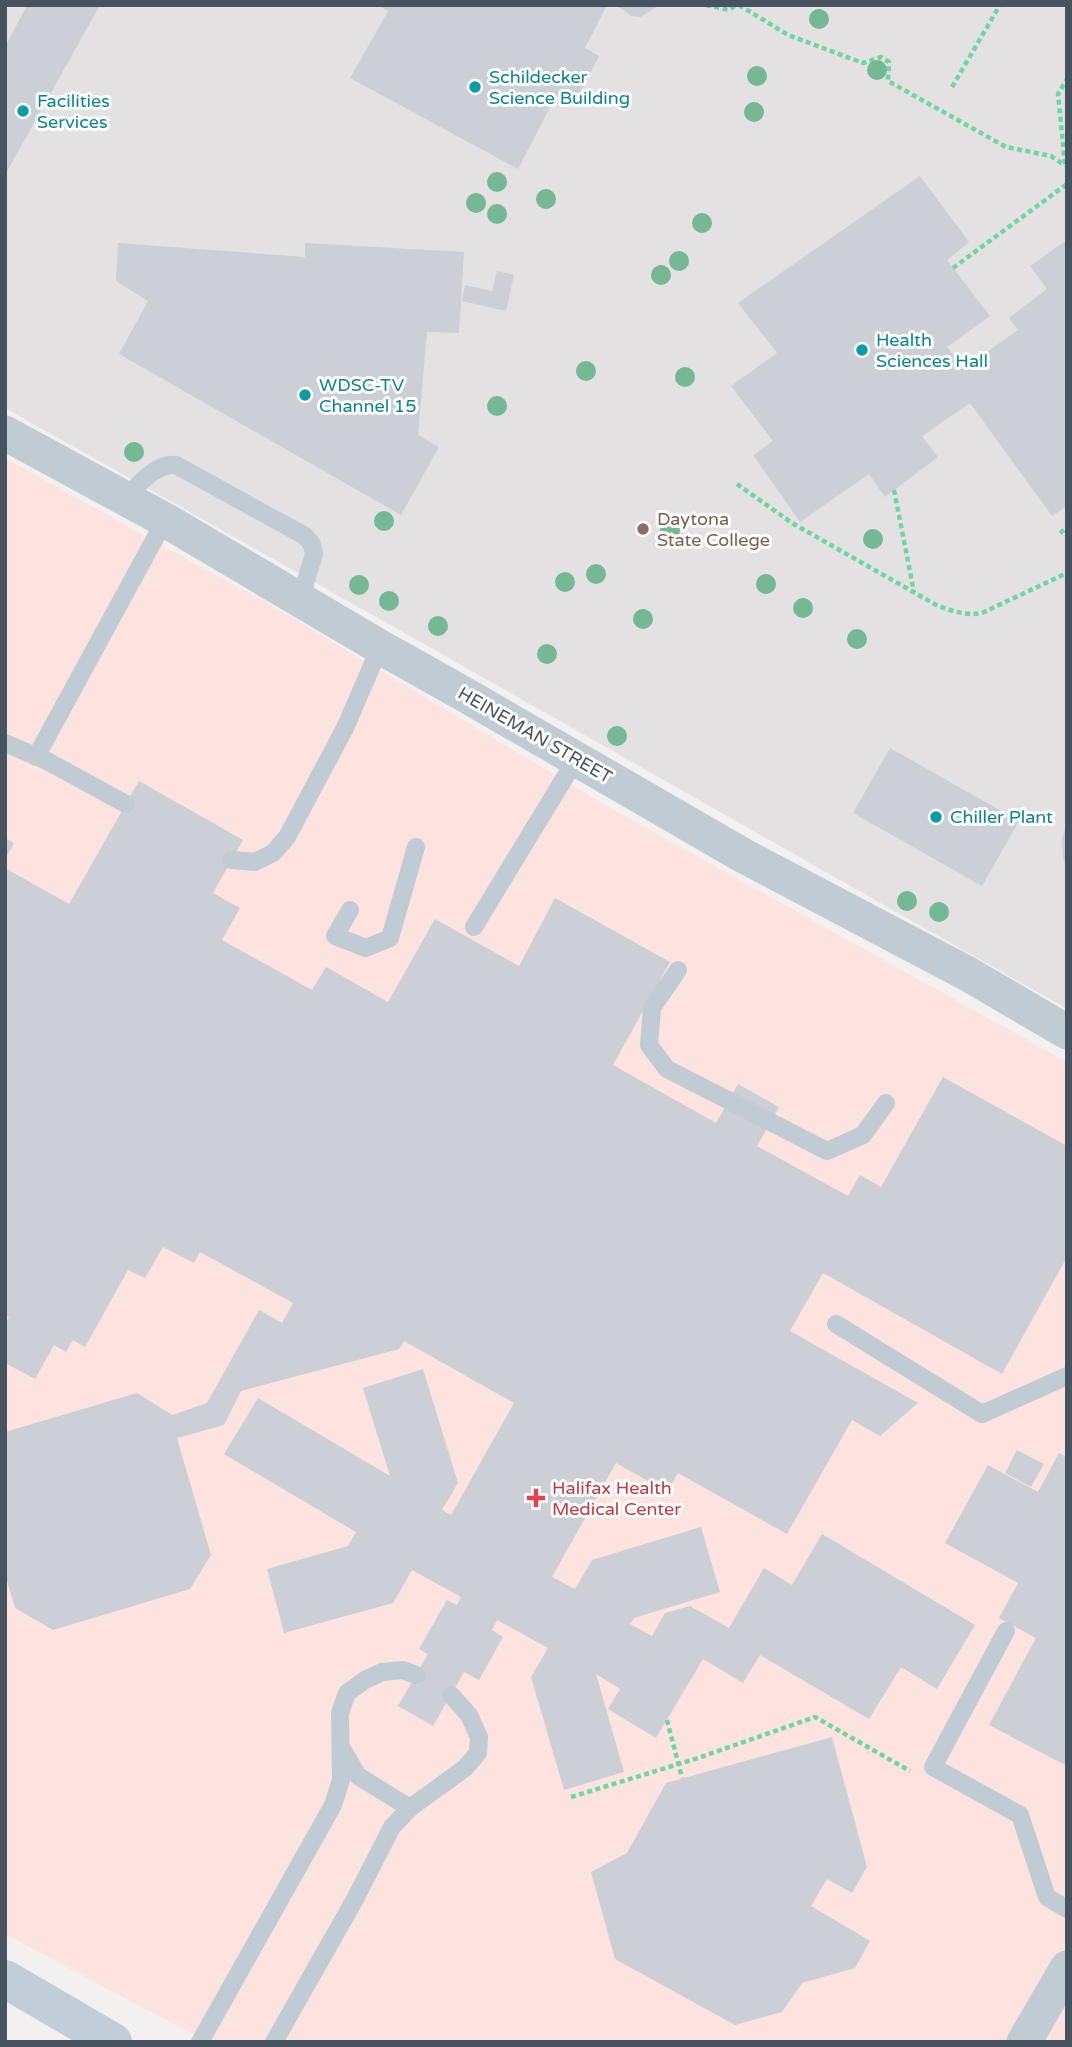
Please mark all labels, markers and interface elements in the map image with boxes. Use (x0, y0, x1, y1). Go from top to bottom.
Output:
place label: Schildecker Science Building (489, 66, 630, 109)
marker: Schildecker Science Building (467, 79, 483, 95)
place label: Facilities Services (37, 90, 110, 133)
marker: Facilities Services (15, 103, 31, 119)
place label: Health Sciences Hall (876, 329, 988, 372)
marker: Health Sciences Hall (854, 342, 870, 358)
place label: WDSC-TV Channel 15 (319, 374, 416, 417)
marker: WDSC-TV Channel 15 (297, 387, 313, 403)
place label: Daytona State College (657, 508, 770, 551)
marker: Daytona State College (635, 521, 651, 537)
street label: HEINEMAN STREET (454, 682, 616, 788)
place label: Chiller Plant (950, 806, 1053, 828)
marker: Chiller Plant (928, 809, 944, 825)
place label: Halifax Health Medical Center (552, 1477, 681, 1520)
marker: Halifax Health Medical Center (526, 1488, 546, 1508)

